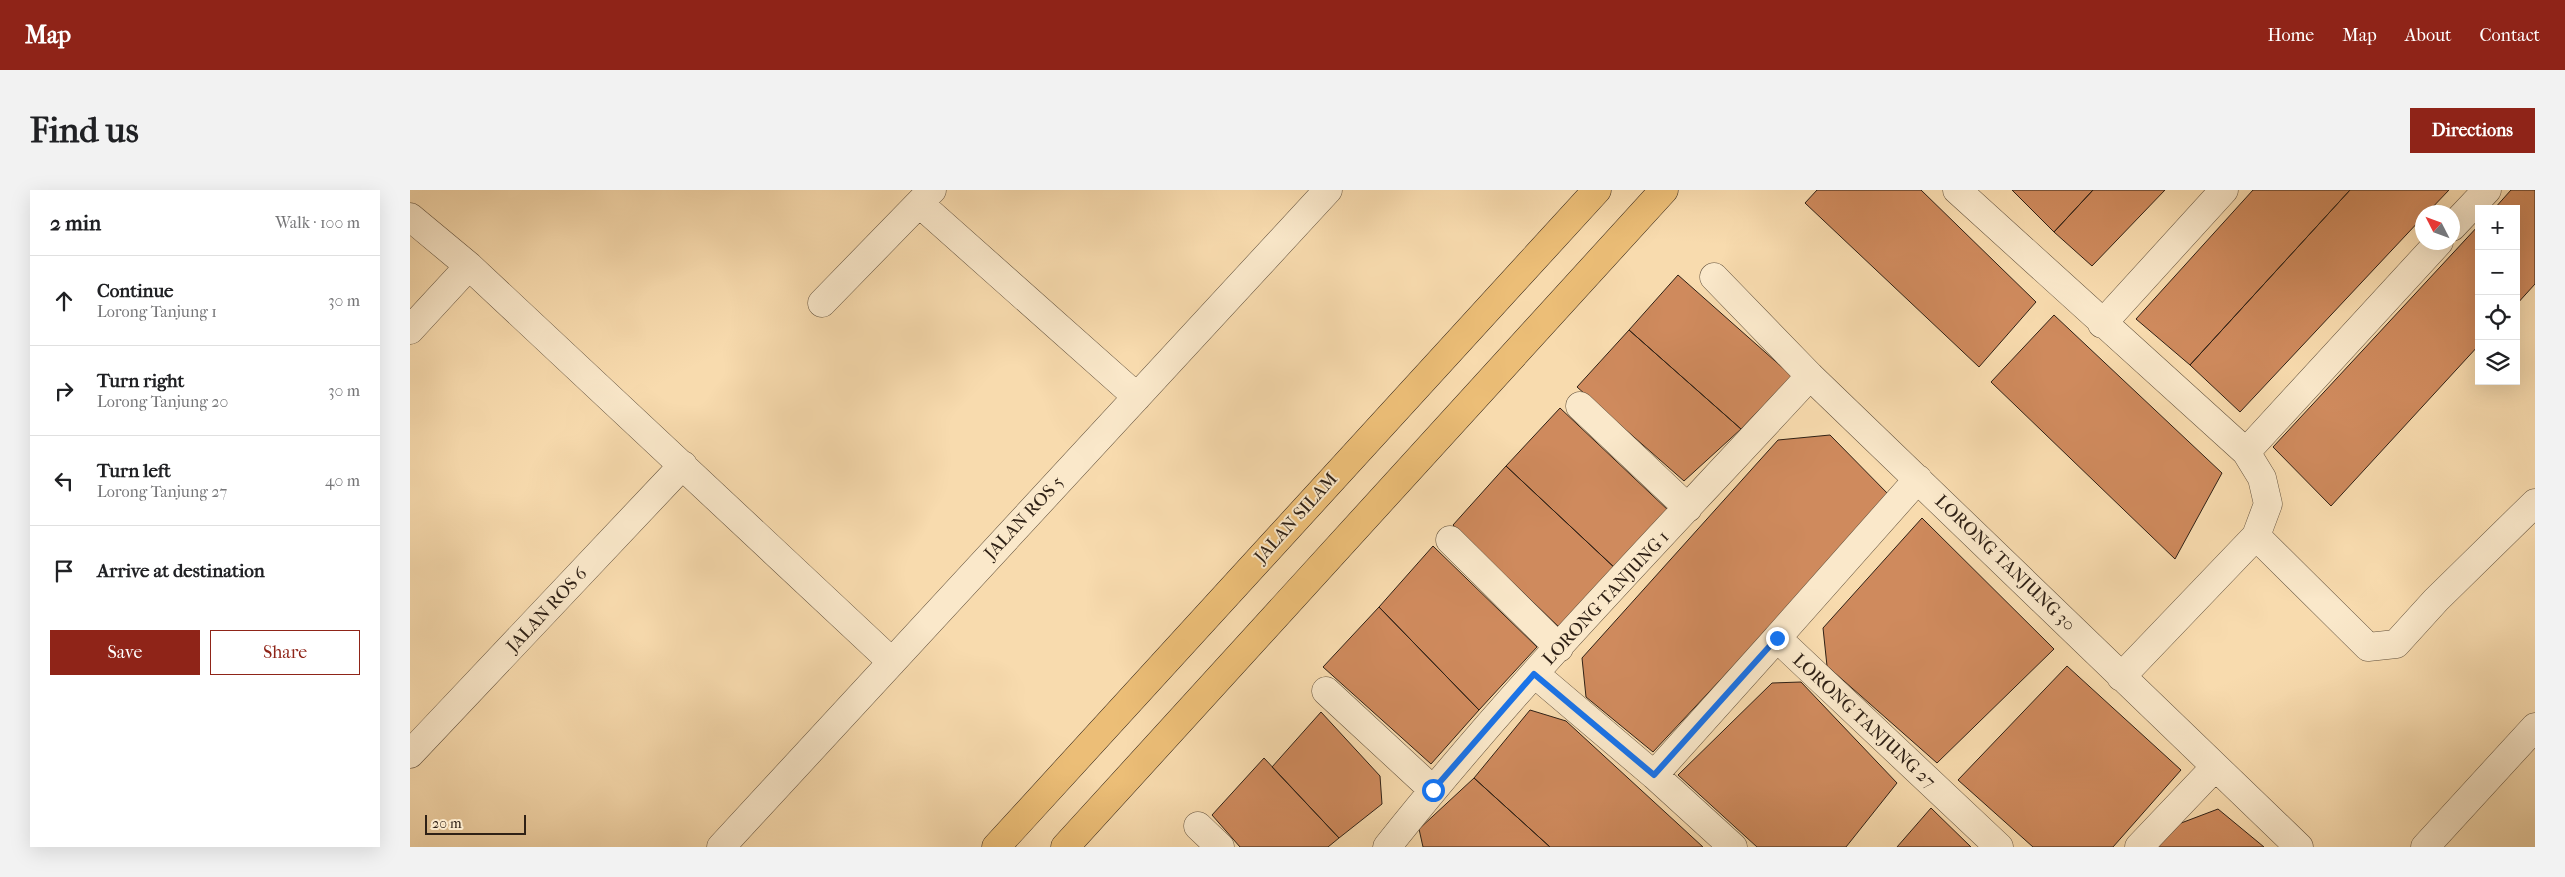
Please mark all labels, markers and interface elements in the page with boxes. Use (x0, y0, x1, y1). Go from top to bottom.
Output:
text: Map (25, 21, 71, 49)
text: Home (2267, 25, 2314, 46)
text: Map (2342, 25, 2377, 46)
text: About (2405, 25, 2451, 46)
text: Contact (2479, 25, 2540, 46)
button: Directions (2410, 108, 2535, 153)
text: Find us (30, 110, 139, 151)
north arrow (2415, 205, 2460, 250)
map controls (2475, 205, 2520, 385)
button: + (2475, 205, 2520, 250)
text: 2 min (50, 211, 101, 235)
text: Walk · 100 m (275, 213, 360, 232)
button: − (2475, 250, 2520, 295)
text: Continue (97, 280, 173, 302)
icon: ahead (50, 287, 78, 315)
text: 30 m (328, 291, 360, 310)
button: locate (2475, 295, 2520, 340)
text: Lorong Tanjung 1 (97, 302, 217, 321)
button: layers (2475, 340, 2520, 385)
text: Turn right (97, 370, 184, 392)
icon: right (50, 377, 78, 405)
text: 30 m (328, 381, 360, 400)
text: Lorong Tanjung 20 (97, 392, 228, 411)
text: Turn left (97, 460, 171, 482)
icon: left (50, 467, 78, 495)
street label: JALAN SILAM (1249, 469, 1342, 569)
text: 40 m (325, 471, 360, 490)
street label: JALAN ROS 5 (979, 472, 1068, 565)
text: Lorong Tanjung 27 (97, 482, 227, 501)
street label: LORONG TANJUNG 30 (1931, 491, 2079, 635)
street label: LORONG TANJUNG 1 (1538, 527, 1674, 669)
icon: arrive (50, 557, 78, 585)
text: Arrive at destination (97, 560, 265, 582)
street label: JALAN ROS 6 (501, 563, 592, 658)
route end (1766, 627, 1789, 650)
button: Save (50, 630, 200, 675)
button: Share (210, 630, 360, 675)
street label: LORONG TANJUNG 27 (1788, 649, 1940, 793)
route start (1422, 779, 1445, 802)
scale bar (425, 812, 526, 835)
text: 20 m (432, 815, 462, 832)

